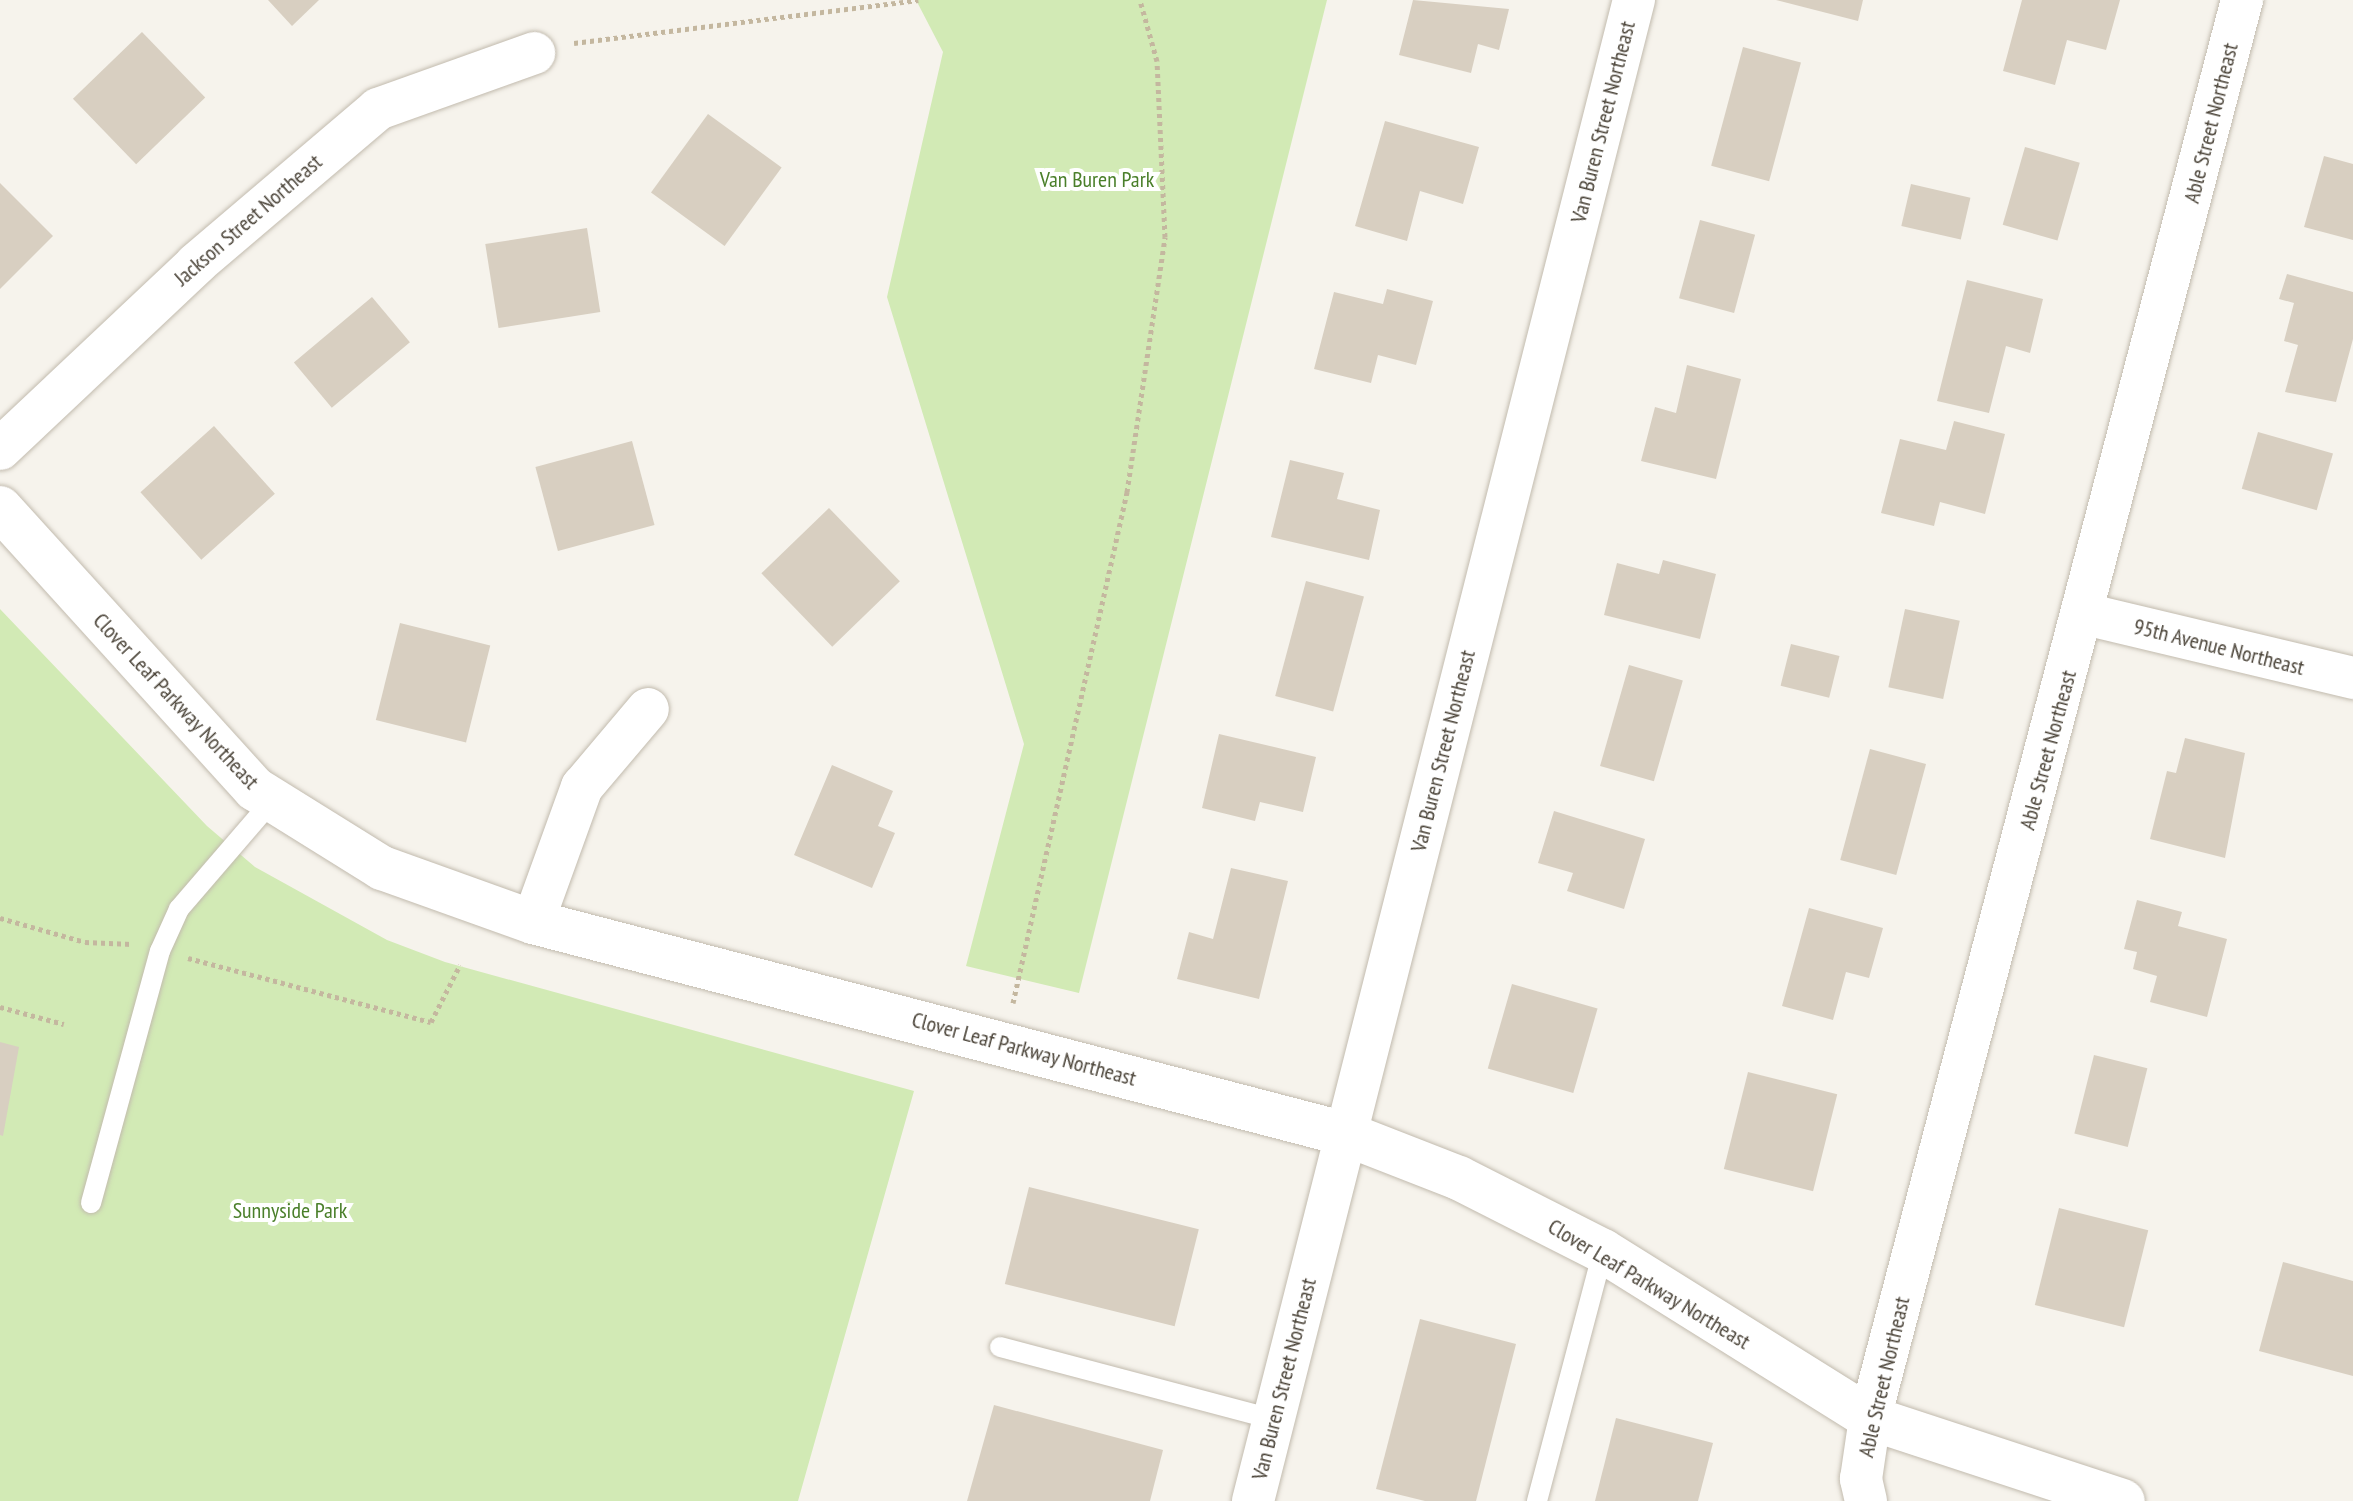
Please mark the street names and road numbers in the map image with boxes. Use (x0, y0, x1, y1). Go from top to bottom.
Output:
street label: Van Buren Street Northeast (1565, 18, 1641, 226)
street label: Able Street Northeast (2178, 40, 2244, 206)
street label: Jackson Street Northeast (169, 149, 327, 291)
street label: Clover Leaf Parkway Northeast (87, 607, 265, 795)
street label: 95th Avenue Northeast (2131, 613, 2307, 681)
street label: Van Buren Street Northeast (1405, 647, 1481, 855)
street label: Able Street Northeast (2014, 667, 2082, 833)
street label: Clover Leaf Parkway Northeast (909, 1006, 1139, 1092)
street label: Clover Leaf Parkway Northeast (1543, 1213, 1755, 1355)
street label: Van Buren Street Northeast (1246, 1275, 1322, 1483)
street label: Able Street Northeast (1853, 1294, 1915, 1460)

